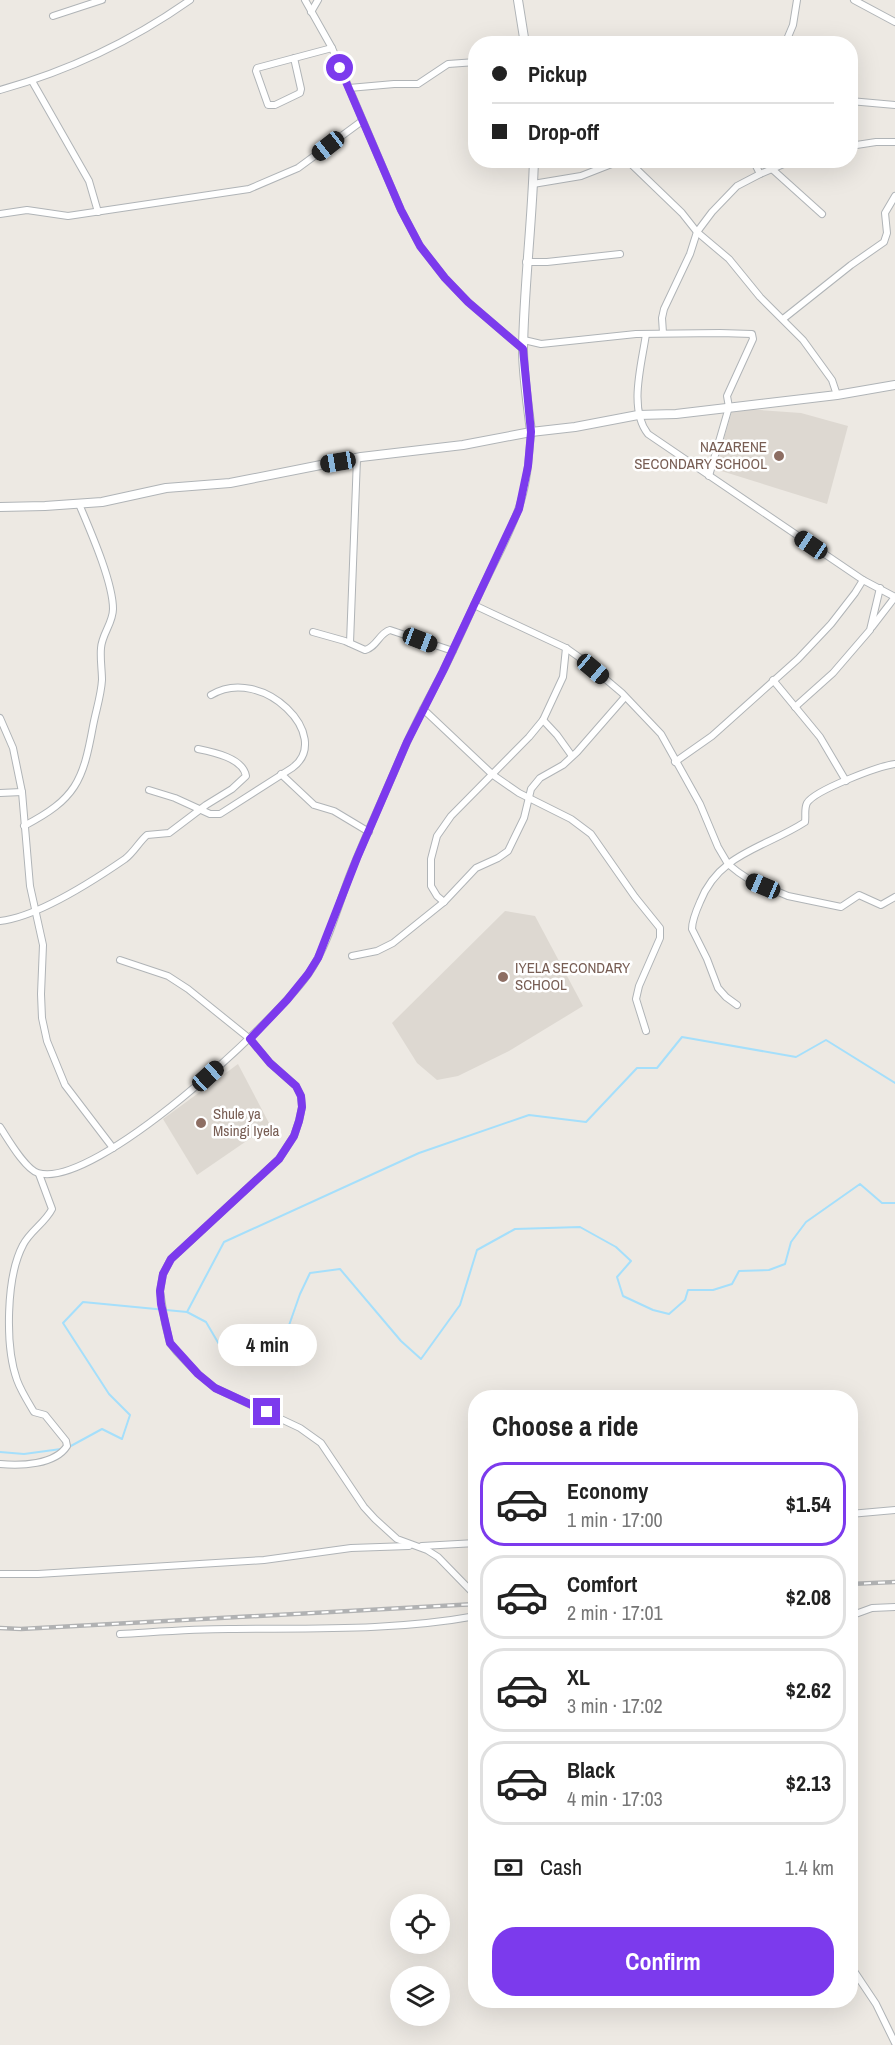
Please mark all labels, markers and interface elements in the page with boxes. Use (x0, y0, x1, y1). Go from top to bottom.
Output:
route start (326, 54, 353, 81)
text: Pickup (528, 59, 587, 89)
text: Drop-off (528, 117, 599, 147)
car (308, 128, 348, 164)
place label: NAZARENE SECONDARY SCHOOL (634, 436, 767, 474)
marker: NAZARENE SECONDARY SCHOOL (772, 449, 786, 463)
car (319, 450, 357, 474)
car (791, 527, 831, 563)
car (400, 625, 440, 655)
car (573, 651, 613, 687)
car (743, 871, 783, 901)
place label: IYELA SECONDARY SCHOOL (515, 957, 631, 995)
marker: IYELA SECONDARY SCHOOL (496, 970, 510, 984)
car (189, 1057, 227, 1095)
place label: Shule ya Msingi Iyela (213, 1103, 279, 1141)
marker: Shule ya Msingi Iyela (194, 1116, 208, 1130)
callout: 4 min (218, 1325, 316, 1367)
text: 4 min (246, 1331, 289, 1358)
route end (253, 1398, 280, 1425)
text: Choose a ride (492, 1408, 638, 1444)
text: Economy (567, 1476, 648, 1506)
icon: car (495, 1477, 549, 1531)
text: $1.54 (786, 1489, 831, 1519)
text: 1 min · 17:00 (567, 1506, 663, 1533)
text: Comfort (567, 1569, 637, 1599)
icon: car (495, 1570, 549, 1624)
text: $2.08 (786, 1582, 831, 1612)
text: 2 min · 17:01 (567, 1599, 663, 1626)
text: XL (567, 1662, 590, 1692)
icon: car (495, 1663, 549, 1717)
text: $2.62 (786, 1675, 831, 1705)
text: 3 min · 17:02 (567, 1692, 663, 1719)
text: Black (567, 1755, 615, 1785)
icon: car (495, 1756, 549, 1810)
text: $2.13 (786, 1768, 831, 1798)
text: 4 min · 17:03 (567, 1785, 663, 1812)
icon: cash (492, 1851, 525, 1884)
text: Cash (540, 1852, 582, 1882)
text: 1.4 km (785, 1854, 834, 1881)
map controls (390, 1894, 450, 2026)
button: locate (390, 1894, 450, 1954)
button: Confirm (492, 1927, 834, 1996)
button: layers (390, 1966, 450, 2026)

